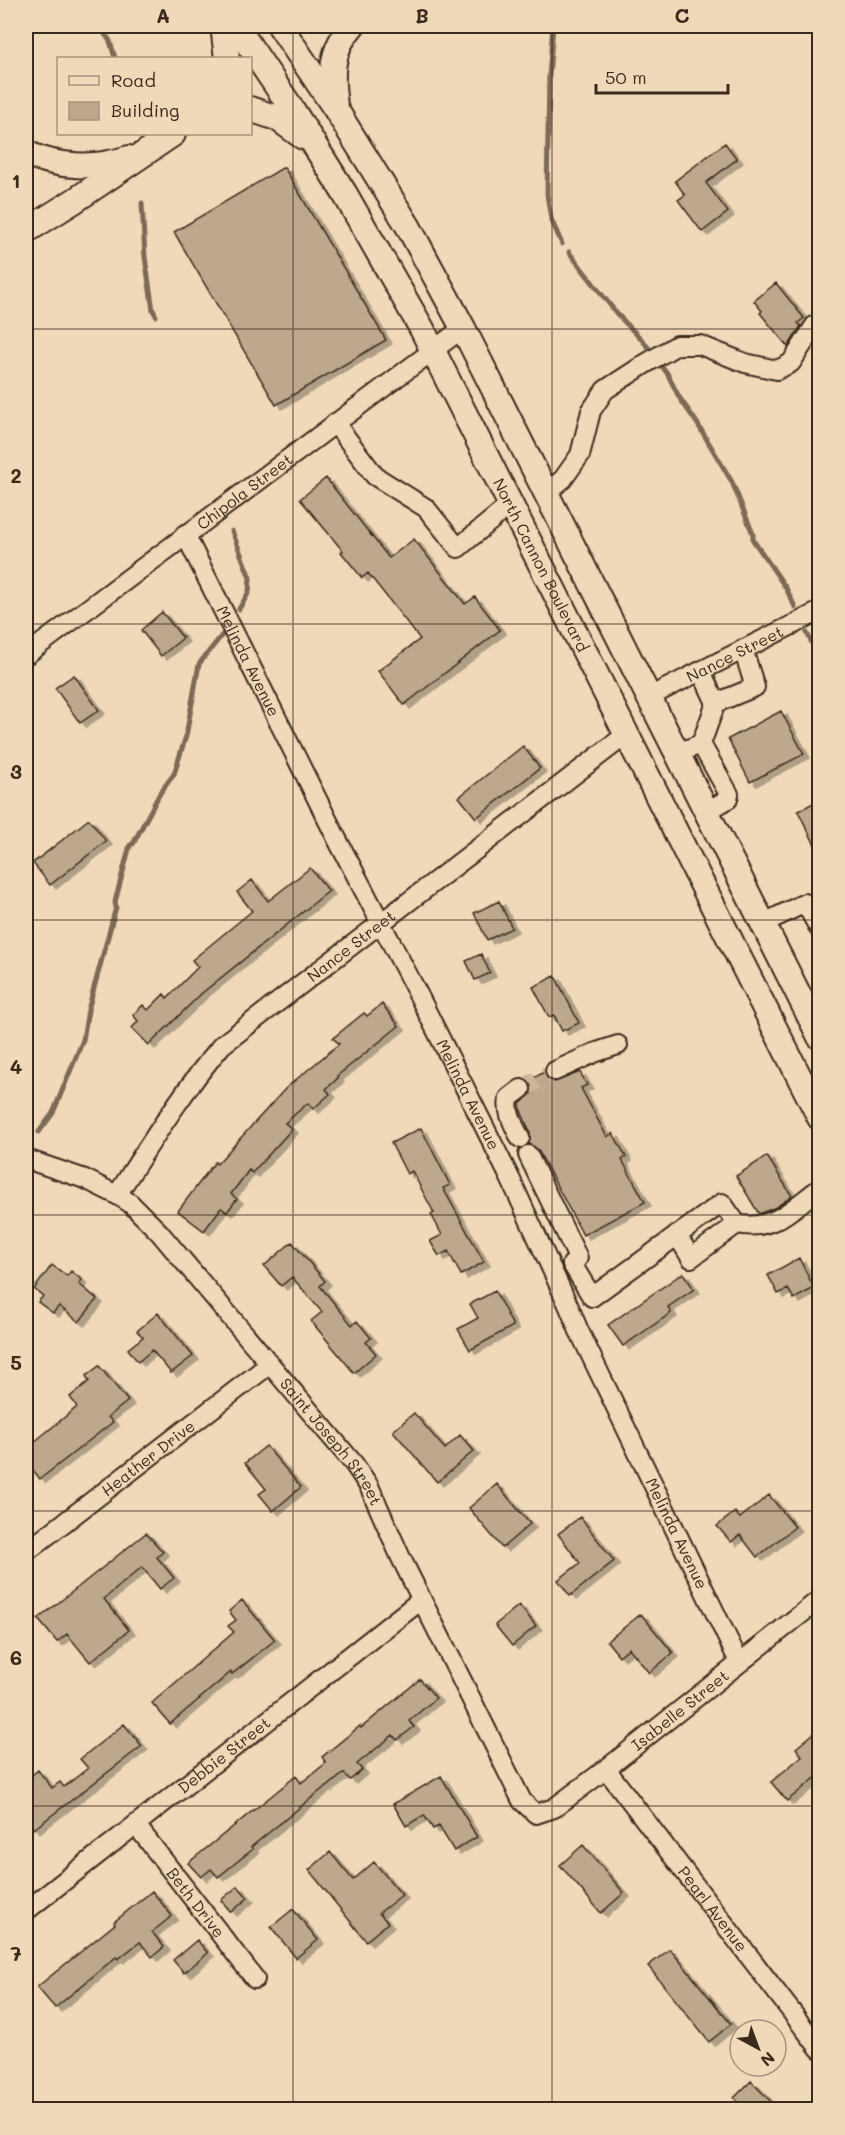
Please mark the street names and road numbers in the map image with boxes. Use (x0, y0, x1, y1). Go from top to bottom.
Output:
street label: Chipola Street (192, 448, 297, 534)
street label: North Cannon Boulevard (489, 474, 594, 655)
street label: Melinda Avenue (212, 602, 285, 720)
street label: Nance Street (682, 620, 787, 687)
street label: Nance Street (302, 905, 399, 986)
street label: Melinda Avenue (432, 1035, 505, 1153)
street label: Saint Joseph Street (276, 1373, 387, 1508)
street label: Heather Drive (97, 1415, 199, 1500)
street label: Melinda Avenue (641, 1474, 713, 1592)
street label: Isabelle Street (627, 1665, 733, 1755)
street label: Debbie Street (173, 1712, 274, 1798)
street label: Pearl Avenue (674, 1862, 753, 1956)
street label: Beth Drive (163, 1863, 230, 1942)

